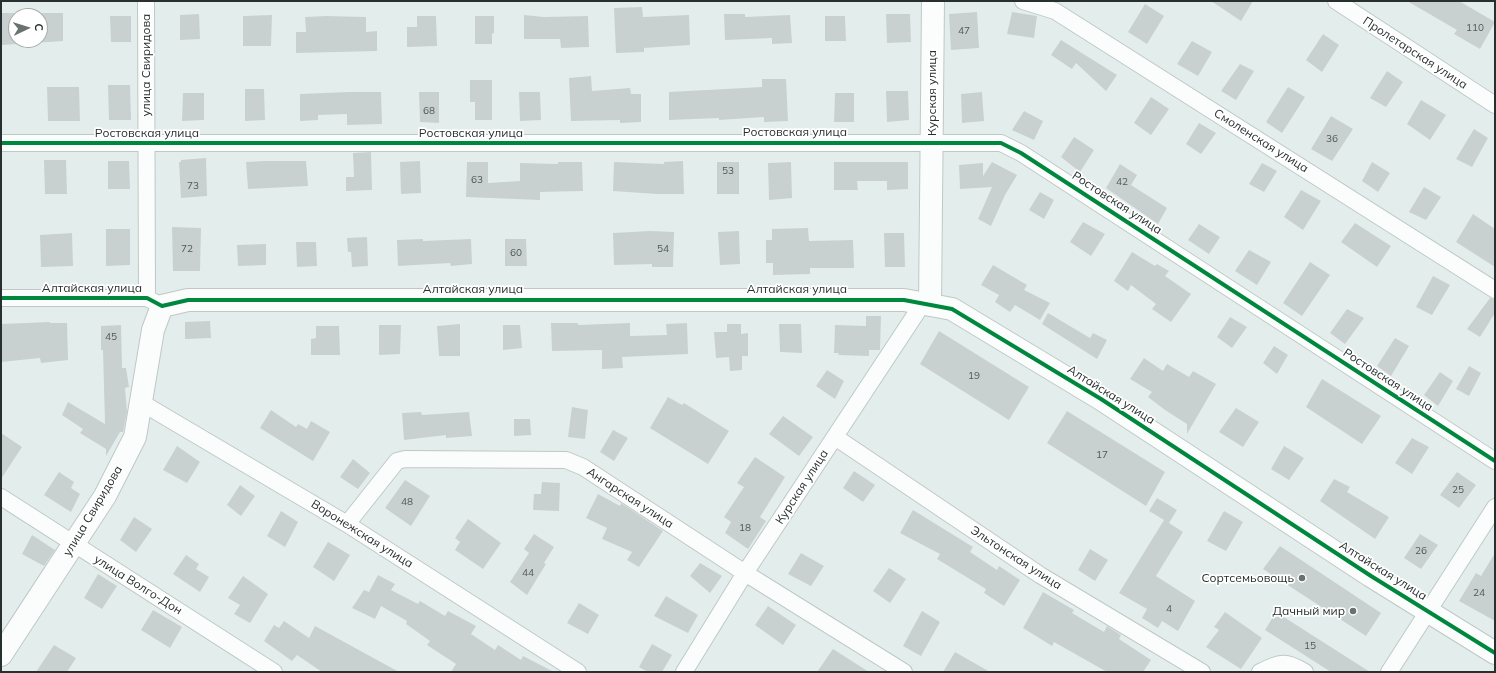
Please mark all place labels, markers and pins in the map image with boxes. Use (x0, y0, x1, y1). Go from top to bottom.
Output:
place label: Сортсемьовощь (1201, 571, 1294, 585)
marker: Сортсемьовощь (1297, 573, 1307, 583)
place label: Дачный мир (1272, 604, 1345, 618)
marker: Дачный мир (1348, 606, 1358, 616)

